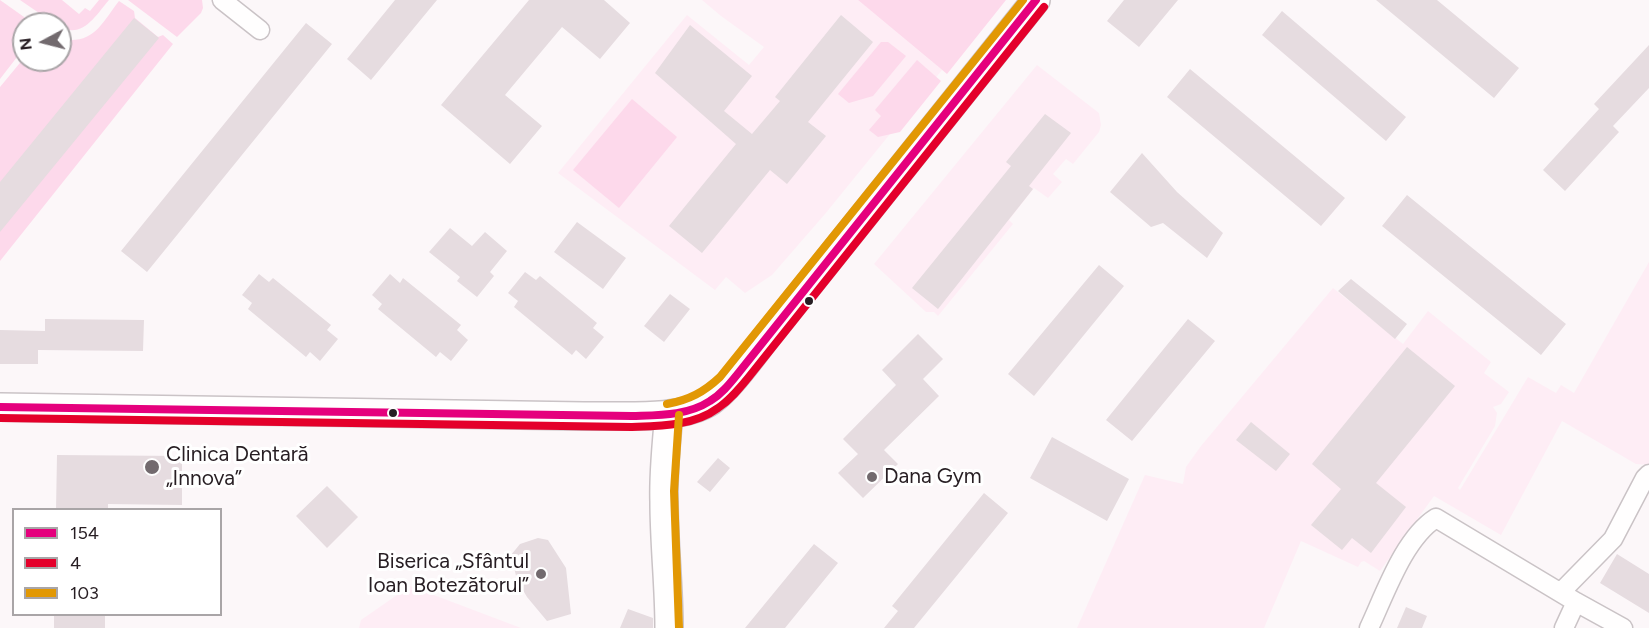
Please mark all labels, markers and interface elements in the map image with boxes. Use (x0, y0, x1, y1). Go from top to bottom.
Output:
north arrow (12, 12, 72, 72)
text: N (15, 37, 36, 51)
unlabelled marker (803, 295, 815, 307)
unlabelled marker (387, 407, 399, 419)
place label: Clinica Dentară „Innova” (166, 442, 308, 492)
marker: Clinica Dentară „Innova” (143, 458, 161, 476)
place label: Dana Gym (884, 464, 982, 490)
marker: Dana Gym (865, 470, 879, 484)
legend (12, 508, 222, 616)
text: 154 (70, 522, 99, 544)
place label: Biserica „Sfântul Ioan Botezătorul” (368, 549, 529, 599)
text: 4 (70, 552, 81, 574)
marker: Biserica „Sfântul Ioan Botezătorul” (534, 567, 548, 581)
text: 103 (70, 582, 99, 604)

